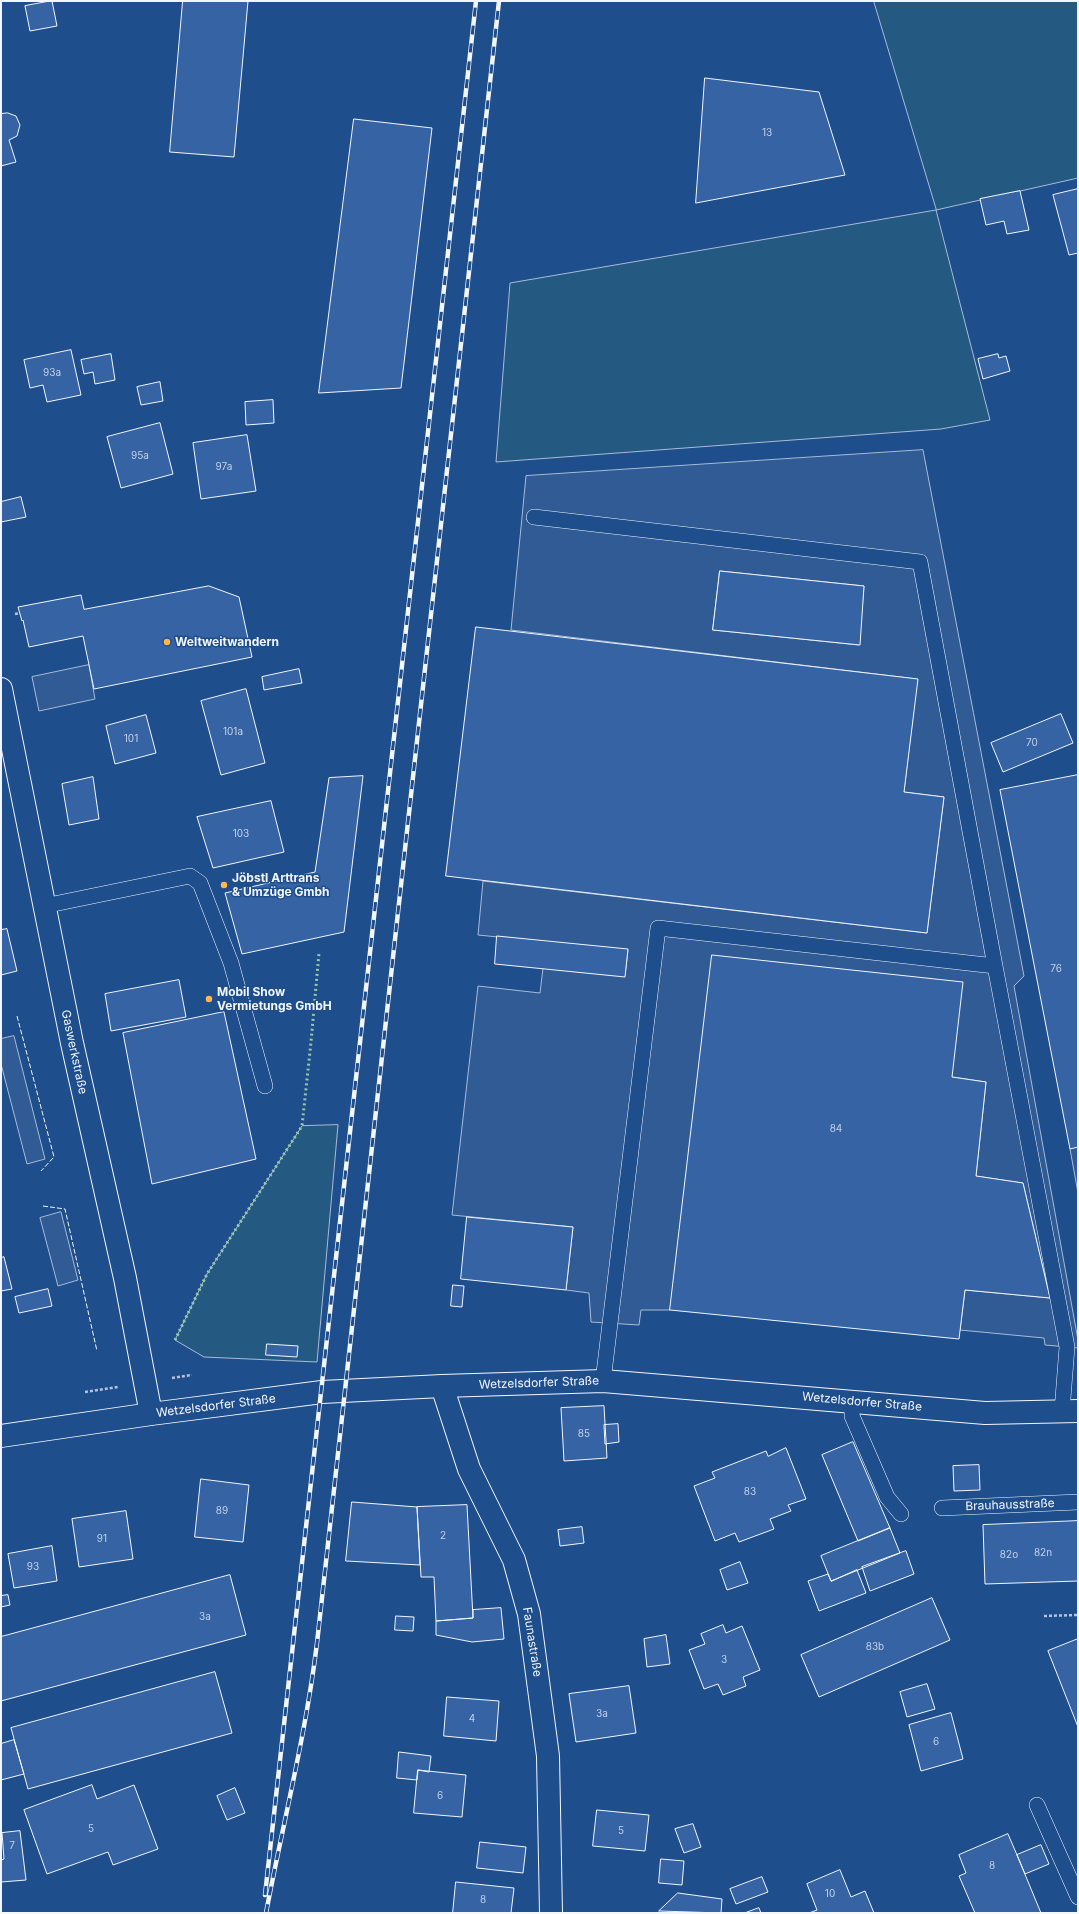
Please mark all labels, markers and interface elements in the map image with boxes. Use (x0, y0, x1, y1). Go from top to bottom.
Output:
house number: 13 (762, 127, 772, 139)
house number: 93a (43, 367, 61, 379)
house number: 95a (131, 450, 149, 462)
house number: 97a (216, 461, 232, 473)
place label: Weltweitwandern (175, 635, 279, 649)
marker: Weltweitwandern (162, 637, 172, 647)
house number: 101a (223, 726, 243, 738)
house number: 101 (124, 733, 138, 745)
house number: 70 (1026, 737, 1038, 749)
house number: 103 (233, 828, 249, 840)
place label: Jöbstl Arttrans & Umzüge Gmbh (232, 871, 330, 899)
marker: Jöbstl Arttrans & Umzüge Gmbh (219, 880, 229, 890)
house number: 76 (1050, 963, 1062, 975)
place label: Mobil Show Vermietungs GmbH (217, 985, 332, 1013)
marker: Mobil Show Vermietungs GmbH (204, 994, 214, 1004)
street label: Gaswerkstraße (58, 1009, 90, 1095)
house number: 84 (830, 1123, 842, 1135)
street label: Wetzelsdorfer Straße (479, 1374, 599, 1392)
street label: Wetzelsdorfer Straße (801, 1390, 923, 1414)
street label: Wetzelsdorfer Straße (155, 1392, 277, 1420)
house number: 85 (578, 1428, 590, 1440)
house number: 83 (744, 1486, 756, 1498)
street label: Brauhausstraße (965, 1496, 1055, 1514)
house number: 89 (216, 1505, 228, 1517)
house number: 2 (440, 1530, 446, 1542)
house number: 91 (97, 1533, 107, 1545)
house number: 82n (1034, 1547, 1052, 1559)
house number: 82o (1000, 1549, 1018, 1561)
house number: 93 (27, 1561, 39, 1573)
street label: Faunastraße (519, 1606, 545, 1678)
house number: 3a (199, 1611, 211, 1623)
house number: 83b (866, 1641, 884, 1653)
house number: 3 (721, 1654, 727, 1666)
house number: 3a (596, 1708, 608, 1720)
house number: 4 (469, 1713, 475, 1725)
house number: 6 (933, 1736, 939, 1748)
house number: 6 (437, 1790, 443, 1802)
house number: 5 (88, 1823, 94, 1835)
house number: 5 (618, 1825, 624, 1837)
house number: 7 (9, 1840, 15, 1852)
house number: 8 (989, 1860, 995, 1872)
house number: 10 (825, 1888, 835, 1900)
house number: 8 (480, 1894, 486, 1906)

